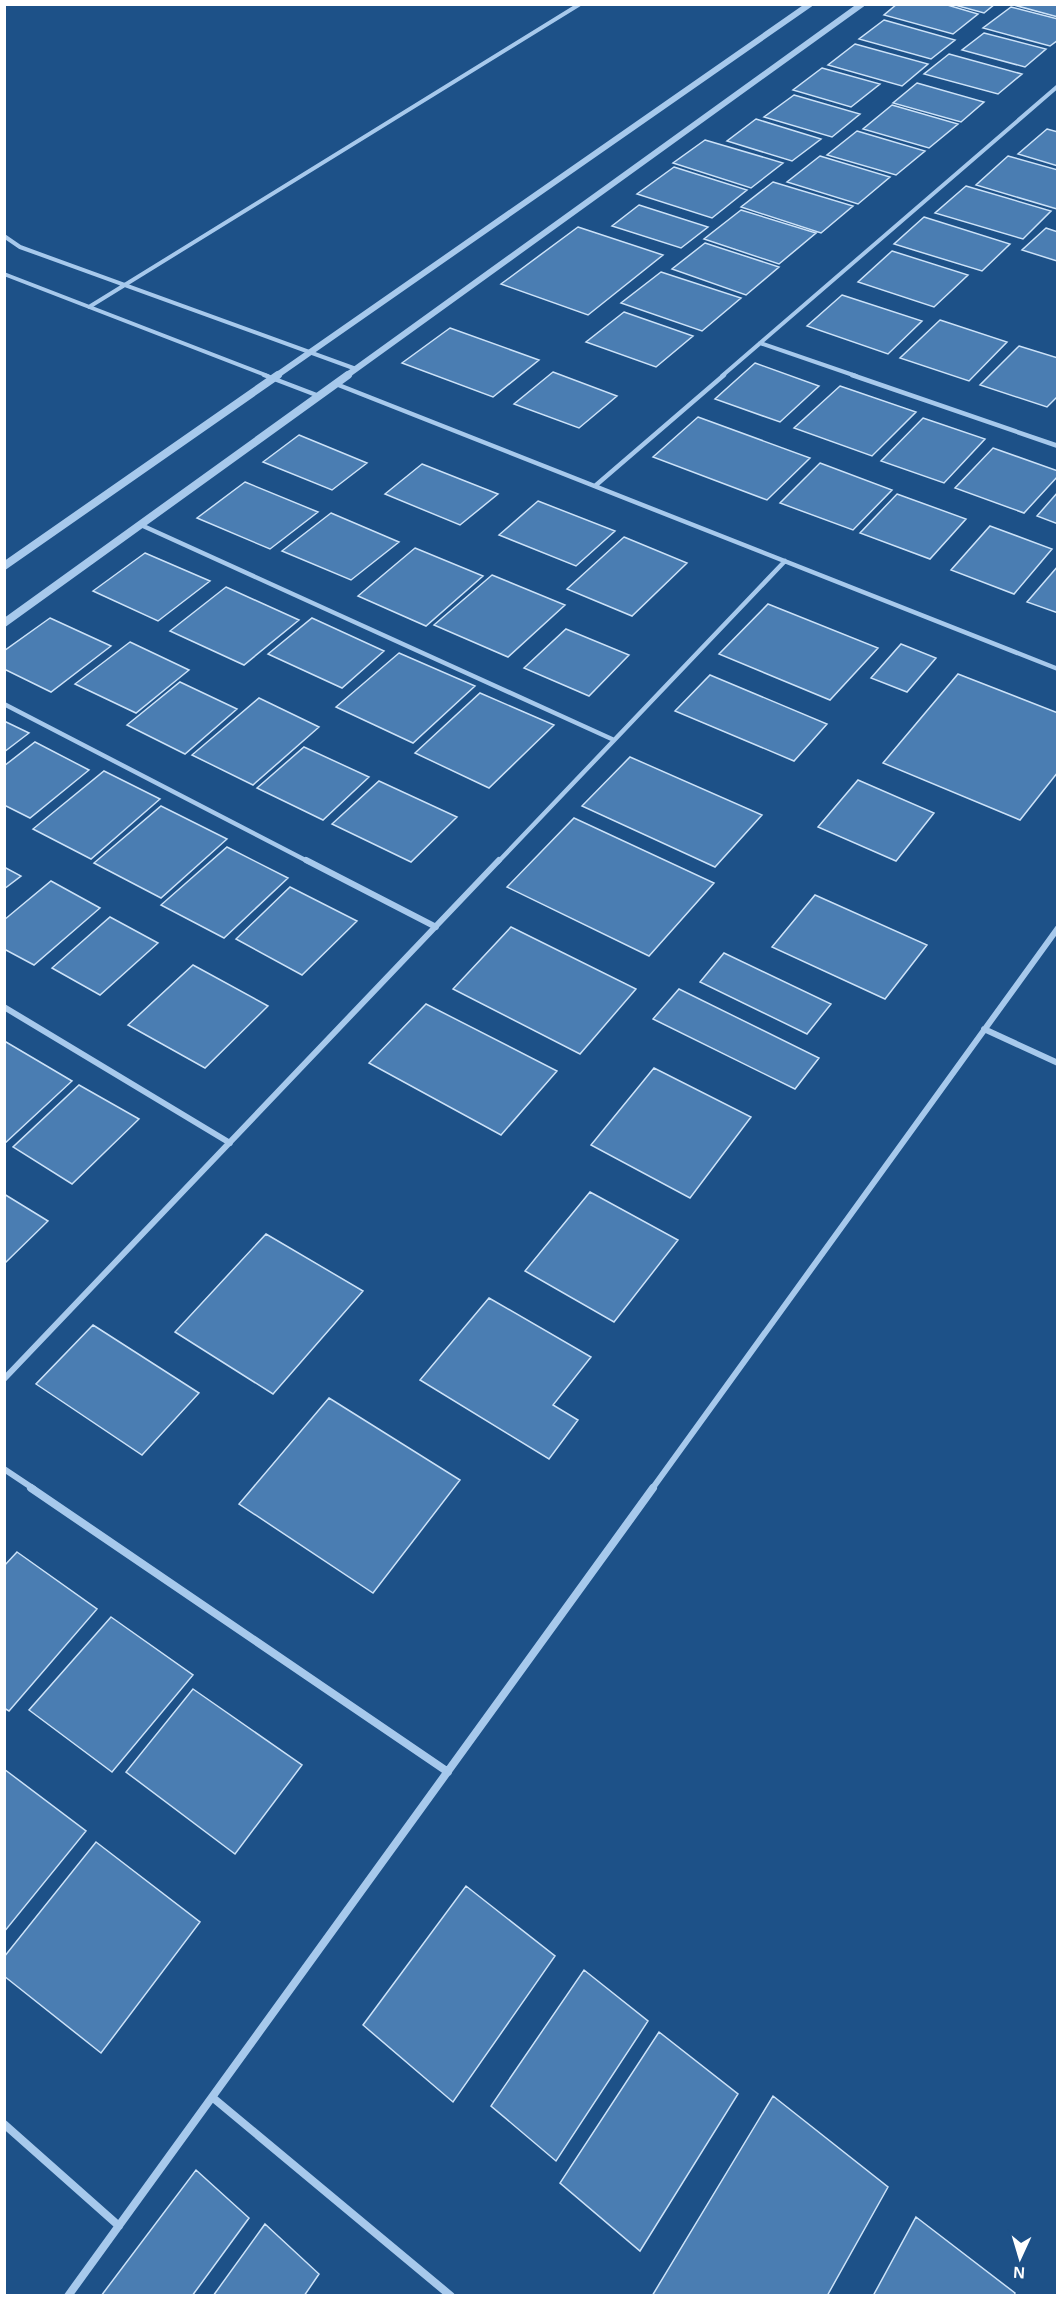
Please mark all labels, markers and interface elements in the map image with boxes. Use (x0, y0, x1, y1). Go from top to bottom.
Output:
north arrow (990, 2228, 1050, 2288)
text: N (1013, 2264, 1025, 2281)

